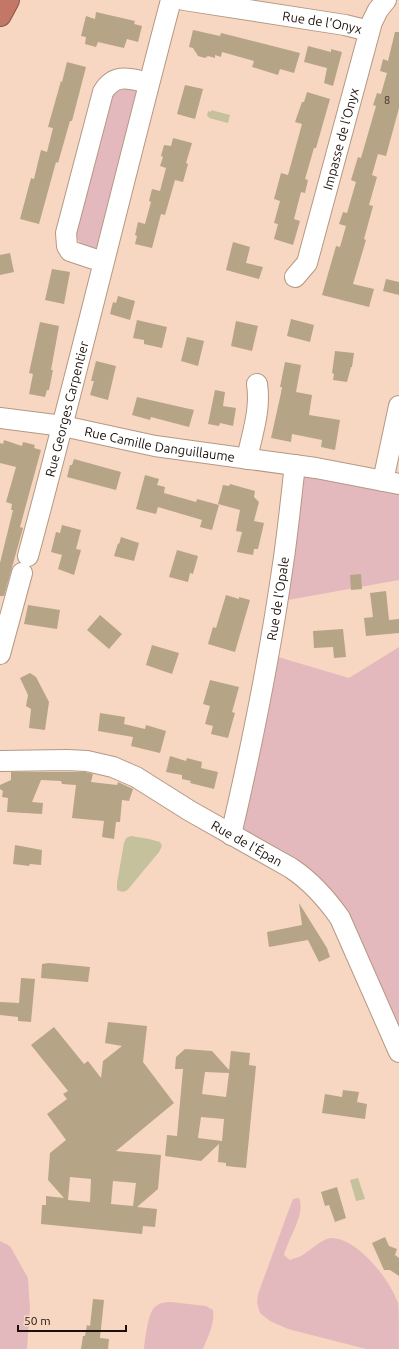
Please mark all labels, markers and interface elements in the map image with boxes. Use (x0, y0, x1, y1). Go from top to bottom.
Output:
street label: Rue de l'Onyx (282, 8, 364, 36)
street label: Impasse de l'Onyx (320, 86, 361, 191)
house number: 8 (384, 94, 390, 106)
street label: Rue Georges Carpentier (42, 340, 91, 478)
street label: Rue Camille Danguillaume (83, 424, 236, 464)
street label: Rue de l'Opale (264, 556, 291, 642)
street label: Rue de l'Épan (209, 818, 285, 869)
scale bar (18, 1307, 126, 1333)
text: 50 m (24, 1314, 51, 1327)

